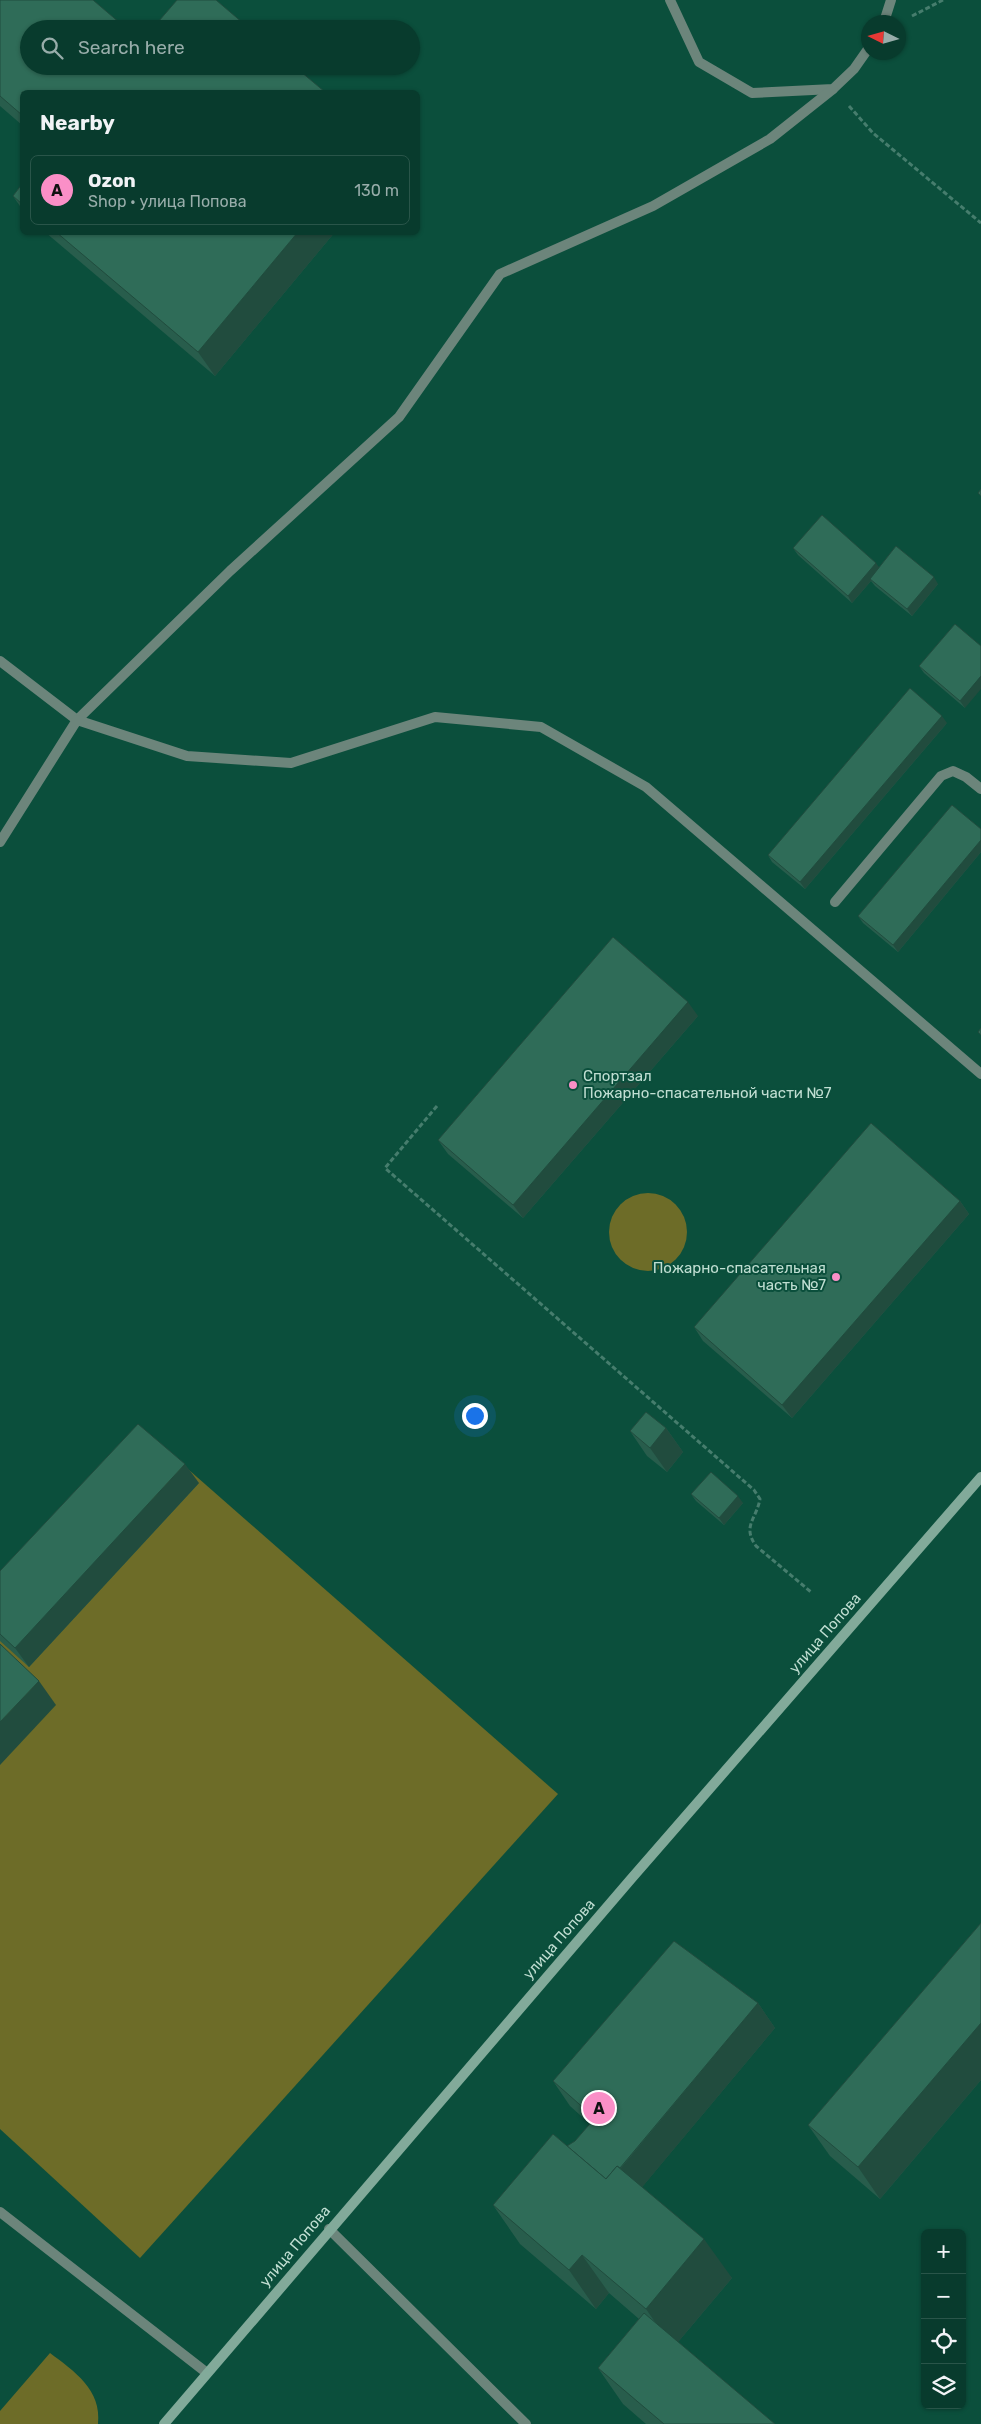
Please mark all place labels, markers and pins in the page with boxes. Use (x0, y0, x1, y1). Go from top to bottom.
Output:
place label: Спортзал Пожарно-спасательной части №7 (583, 1067, 832, 1102)
marker: Спортзал Пожарно-спасательной части №7 (567, 1079, 579, 1091)
place label: Пожарно-спасательная часть №7 (653, 1259, 826, 1294)
marker: Пожарно-спасательная часть №7 (830, 1271, 842, 1283)
pin: A (583, 2089, 615, 2127)

